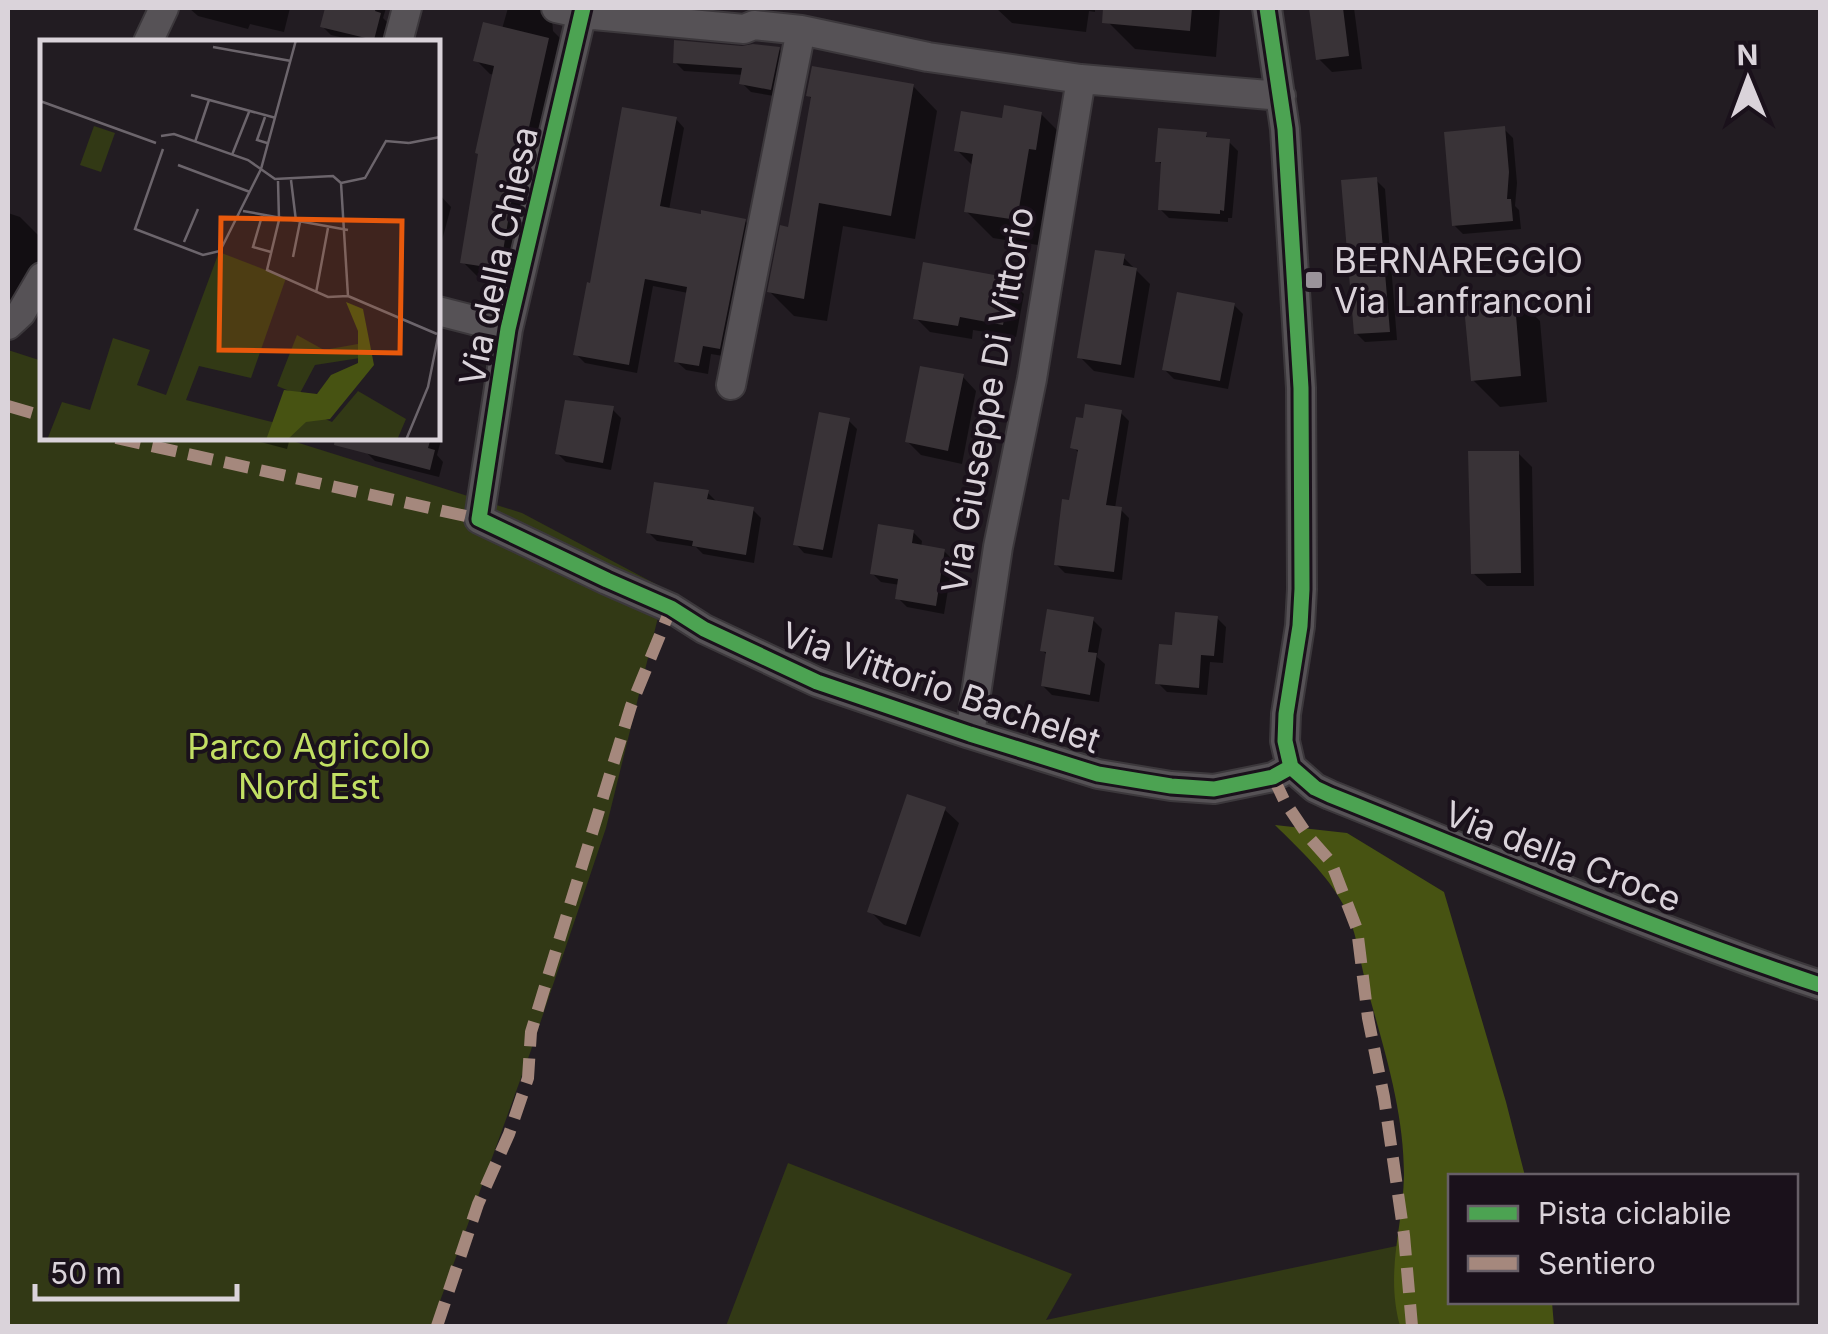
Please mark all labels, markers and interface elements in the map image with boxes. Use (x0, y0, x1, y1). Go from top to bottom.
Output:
north arrow (1698, 30, 1798, 130)
text: N (1737, 38, 1759, 72)
inset map (40, 40, 440, 440)
street label: Via della Chiesa (450, 123, 546, 389)
street label: Via Giuseppe Di Vittorio (932, 204, 1042, 596)
place label: BERNAREGGIO Via Lanfranconi (1334, 239, 1593, 321)
marker: BERNAREGGIO Via Lanfranconi (1303, 269, 1325, 291)
street label: Via Vittorio Bachelet (776, 613, 1106, 761)
park label: Parco Agricolo Nord Est (187, 725, 431, 807)
street label: Via della Croce (1439, 792, 1687, 920)
legend (1448, 1174, 1798, 1304)
text: Pista ciclabile (1538, 1195, 1732, 1231)
scale bar (35, 1239, 238, 1301)
text: Sentiero (1538, 1245, 1656, 1281)
text: 50 m (50, 1255, 122, 1291)

